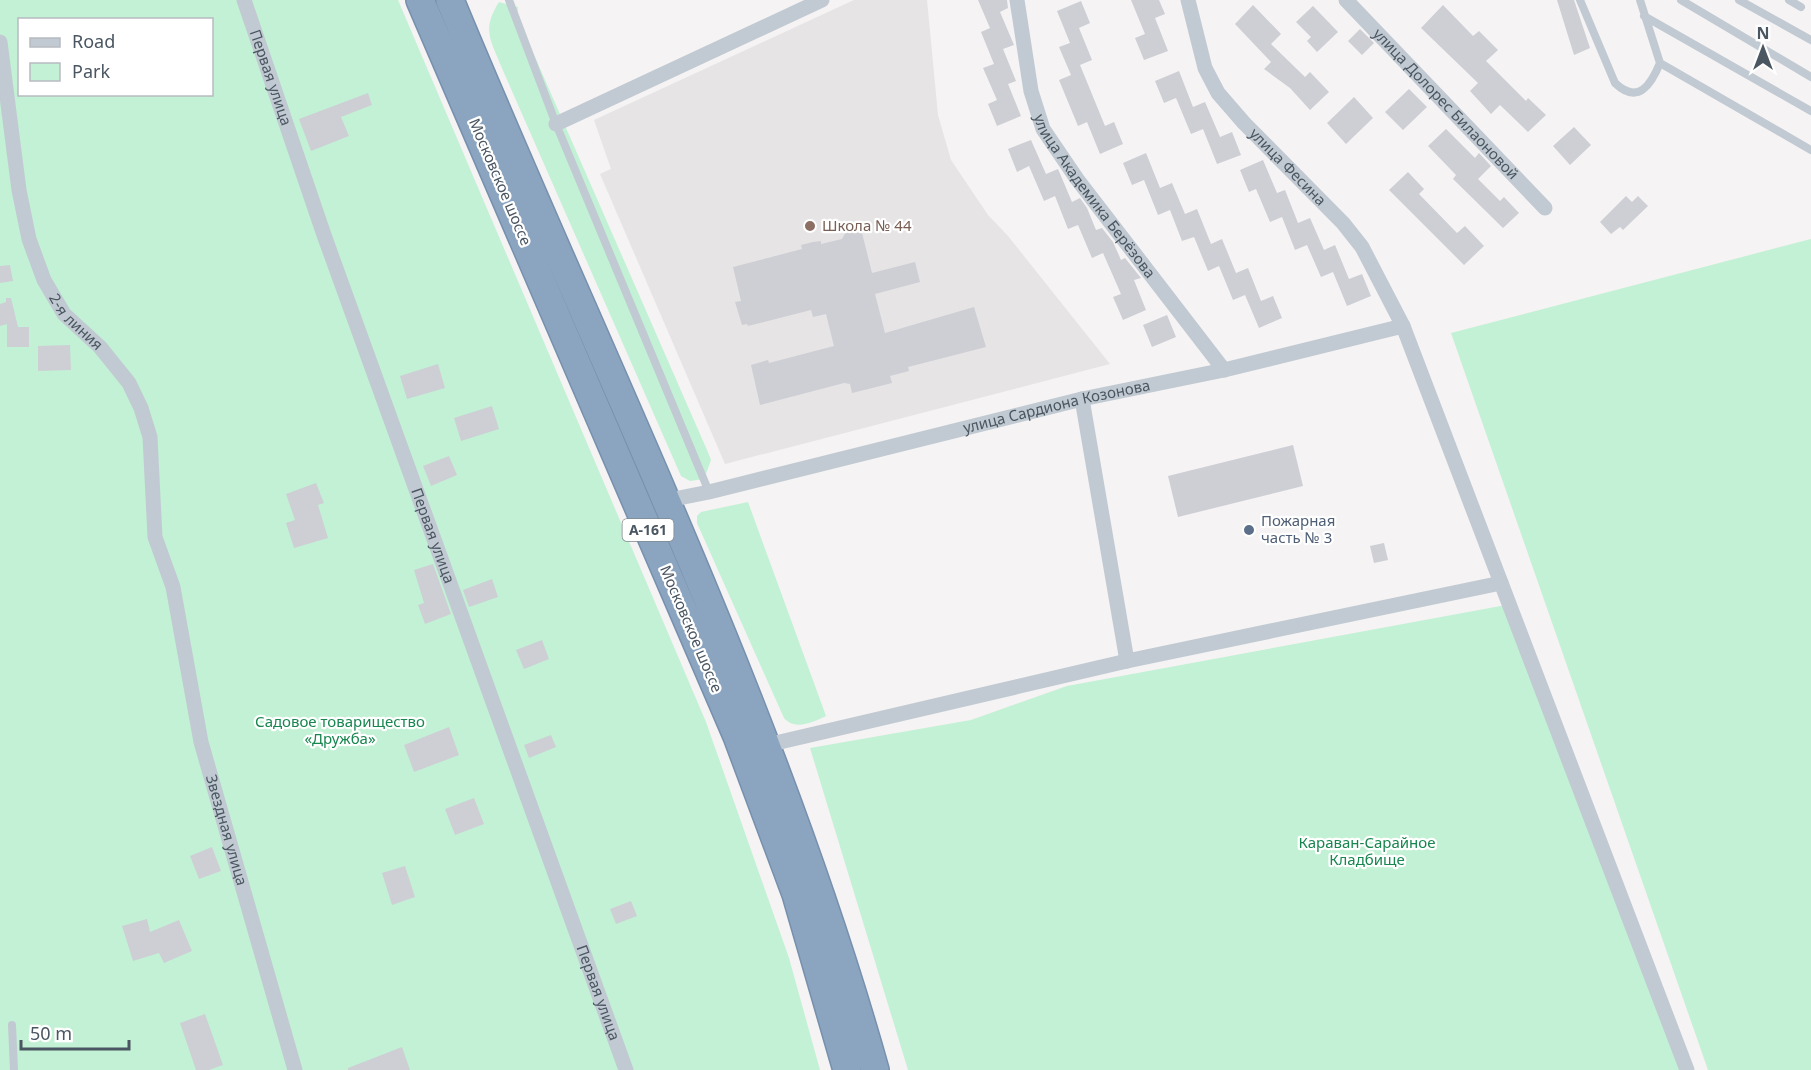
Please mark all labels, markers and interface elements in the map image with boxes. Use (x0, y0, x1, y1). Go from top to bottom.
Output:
legend (18, 18, 213, 96)
north arrow (1733, 18, 1793, 78)
text: N (1756, 22, 1770, 44)
street label: улица Долорес Билаоновой (1369, 23, 1523, 183)
street label: Первая улица (246, 27, 297, 128)
text: Road (72, 29, 115, 53)
text: Park (72, 59, 110, 83)
street label: улица Академика Берёзова (1030, 111, 1161, 282)
street label: Московское шоссе (465, 115, 537, 248)
street label: улица Фесина (1246, 123, 1331, 209)
place label: Школа № 44 (822, 215, 912, 235)
marker: Школа № 44 (803, 219, 817, 233)
street label: 2-я линия (45, 289, 108, 354)
street label: улица Сардиона Козонова (961, 374, 1152, 437)
street label: Первая улица (407, 485, 460, 586)
place label: Пожарная часть № 3 (1261, 510, 1335, 547)
road number: А-161 (622, 519, 674, 541)
marker: Пожарная часть № 3 (1242, 523, 1256, 537)
street label: Московское шоссе (656, 562, 728, 695)
park label: Садовое товарищество «Дружба» (255, 711, 425, 748)
street label: Звездная улица (202, 772, 253, 888)
park label: Караван-Сарайное Кладбище (1299, 832, 1435, 869)
street label: Первая улица (573, 942, 625, 1043)
scale bar (21, 1013, 129, 1051)
text: 50 m (30, 1021, 72, 1045)

